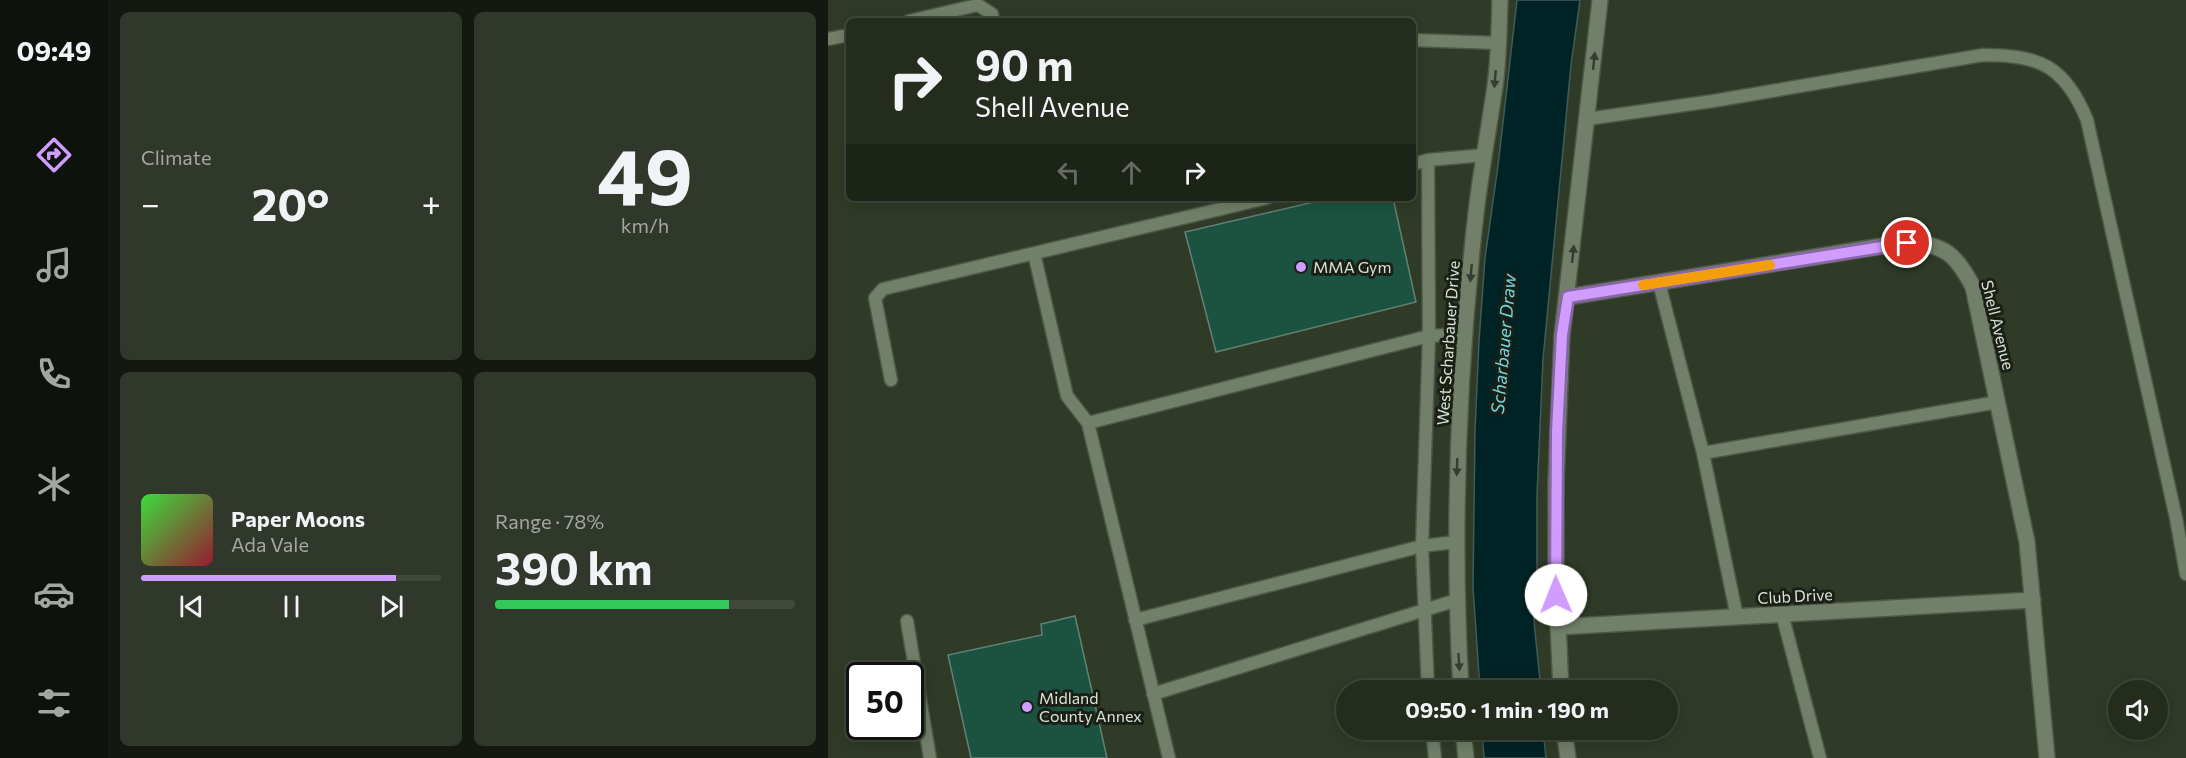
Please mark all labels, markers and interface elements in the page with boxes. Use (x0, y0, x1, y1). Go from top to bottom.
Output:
text: 09:49 (17, 34, 91, 67)
text: 90 m (975, 38, 1074, 90)
icon: right (876, 42, 954, 120)
one-way arrow (1589, 51, 1599, 70)
one-way arrow (1490, 70, 1500, 89)
text: Shell Avenue (975, 90, 1129, 123)
text: 49 (597, 126, 693, 221)
icon: directions (33, 134, 75, 176)
text: Climate (141, 145, 211, 169)
icon: left (1052, 156, 1085, 189)
icon: ahead (1115, 156, 1148, 189)
icon: right (1178, 156, 1211, 189)
text: 20° (252, 175, 330, 230)
text: − (141, 182, 160, 223)
text: + (422, 182, 441, 223)
text: km/h (621, 213, 669, 237)
pin (1881, 217, 1932, 268)
icon: arrive (1890, 226, 1923, 259)
icon: music (33, 244, 75, 286)
one-way arrow (1568, 245, 1578, 264)
place label: MMA Gym (1313, 257, 1391, 276)
marker: MMA Gym (1294, 260, 1308, 274)
street label: West Scharbauer Drive (1432, 260, 1463, 426)
one-way arrow (1466, 263, 1476, 282)
water label: Scharbauer Draw (1486, 272, 1520, 415)
street label: Shell Avenue (1978, 278, 2019, 372)
icon: phone (33, 353, 75, 395)
one-way arrow (1453, 458, 1462, 477)
icon: climate (33, 463, 75, 505)
text: Paper Moons (231, 505, 365, 532)
text: Range · 78% (495, 509, 604, 533)
text: Ada Vale (231, 532, 309, 556)
text: 390 km (495, 539, 653, 594)
position arrow (1524, 563, 1588, 627)
icon: car (33, 573, 75, 615)
street label: Club Drive (1757, 584, 1833, 607)
icon: previous (175, 590, 208, 623)
icon: pause (275, 590, 308, 623)
icon: next (375, 590, 408, 623)
one-way arrow (1455, 653, 1464, 672)
speed limit sign: 50 (846, 662, 924, 740)
map controls (2108, 680, 2168, 740)
button: sound (2108, 680, 2168, 740)
icon: filters (33, 682, 75, 724)
place label: Midland County Annex (1039, 688, 1142, 725)
text: 09:50 · 1 min · 190 m (1405, 696, 1609, 723)
marker: Midland County Annex (1020, 700, 1034, 714)

